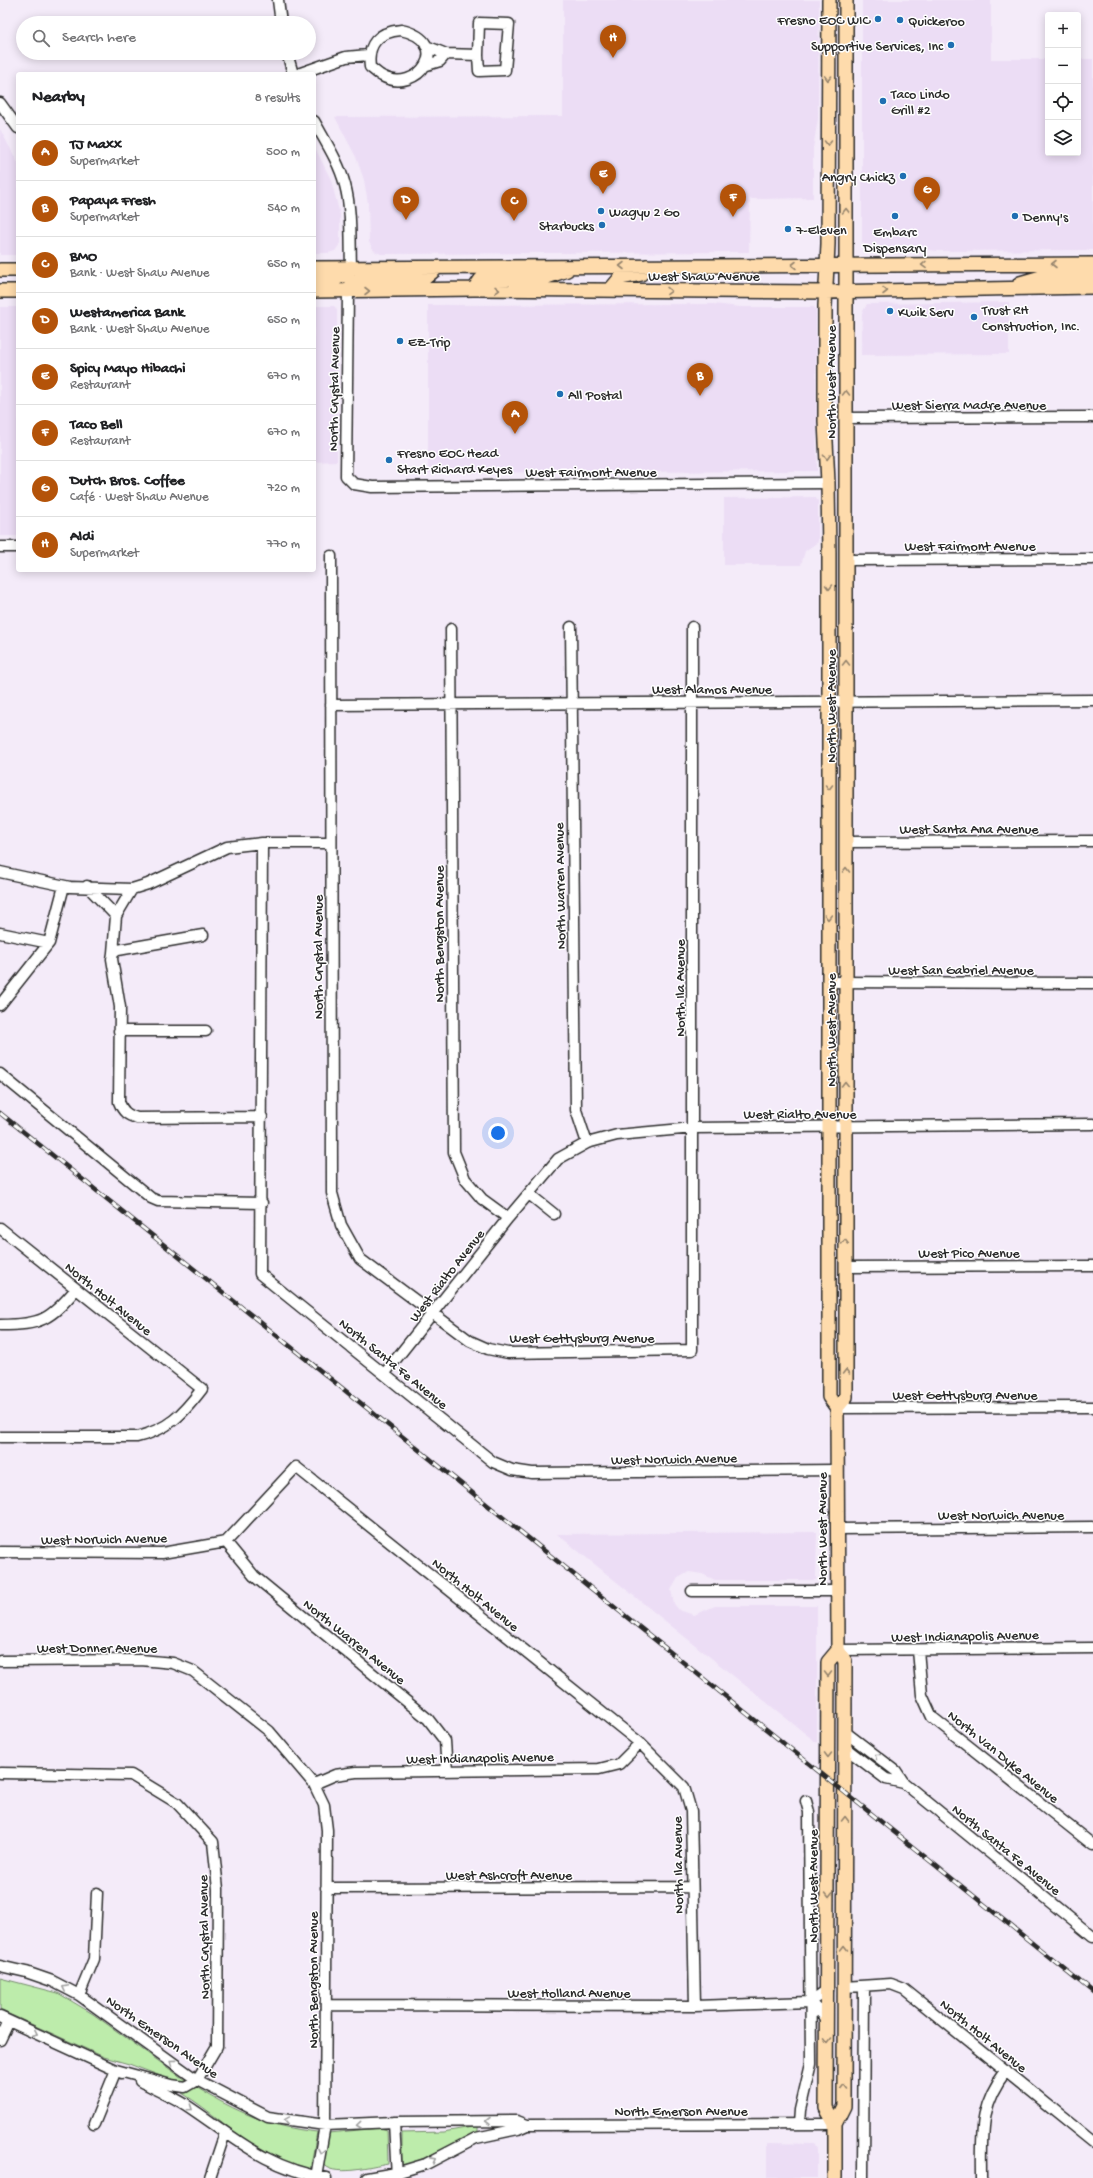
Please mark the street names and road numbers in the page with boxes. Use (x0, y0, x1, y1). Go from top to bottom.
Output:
street label: West Shaw Avenue (648, 269, 760, 286)
street label: North West Avenue (824, 325, 841, 439)
street label: North Crystal Avenue (326, 326, 345, 451)
street label: West Sierra Madre Avenue (892, 398, 1047, 415)
street label: West Fairmont Avenue (525, 465, 657, 482)
street label: West Fairmont Avenue (904, 539, 1036, 556)
street label: North West Avenue (824, 649, 841, 763)
street label: West Alamos Avenue (652, 682, 773, 699)
street label: North Warren Avenue (552, 822, 571, 949)
street label: West Santa Ana Avenue (899, 822, 1039, 839)
street label: North Bengston Avenue (432, 865, 449, 1003)
street label: North Crystal Avenue (311, 894, 328, 1019)
street label: North Ila Avenue (673, 938, 690, 1037)
street label: West San Gabriel Avenue (888, 963, 1034, 980)
street label: North West Avenue (824, 973, 841, 1087)
street label: West Rialto Avenue (744, 1107, 857, 1124)
street label: West Rialto Avenue (407, 1226, 490, 1326)
street label: West Pico Avenue (918, 1246, 1021, 1263)
street label: North Holt Avenue (60, 1260, 155, 1341)
street label: North Santa Fe Avenue (334, 1316, 451, 1415)
street label: West Gettysburg Avenue (509, 1331, 655, 1348)
street label: West Gettysburg Avenue (892, 1388, 1038, 1405)
street label: West Norwich Avenue (611, 1451, 738, 1470)
street label: North West Avenue (815, 1472, 832, 1586)
street label: West Norwich Avenue (938, 1508, 1065, 1525)
street label: West Norwich Avenue (41, 1531, 168, 1550)
street label: North Holt Avenue (427, 1556, 522, 1637)
street label: North Warren Avenue (299, 1596, 409, 1690)
street label: West Indianapolis Avenue (891, 1628, 1040, 1647)
street label: West Donner Avenue (37, 1641, 158, 1658)
street label: North Van Dyke Avenue (943, 1708, 1062, 1809)
street label: West Indianapolis Avenue (406, 1750, 555, 1769)
street label: North Santa Fe Avenue (947, 1802, 1064, 1901)
street label: North Ila Avenue (670, 1815, 689, 1914)
street label: North West Avenue (806, 1829, 823, 1943)
street label: West Ashcroft Avenue (446, 1868, 573, 1885)
street label: North Crystal Avenue (196, 1874, 215, 1999)
street label: North Bengston Avenue (306, 1911, 323, 2049)
street label: West Holland Avenue (508, 1986, 631, 2003)
street label: North Emerson Avenue (102, 1993, 222, 2084)
street label: North Holt Avenue (935, 1997, 1030, 2078)
street label: North Emerson Avenue (614, 2104, 748, 2121)

